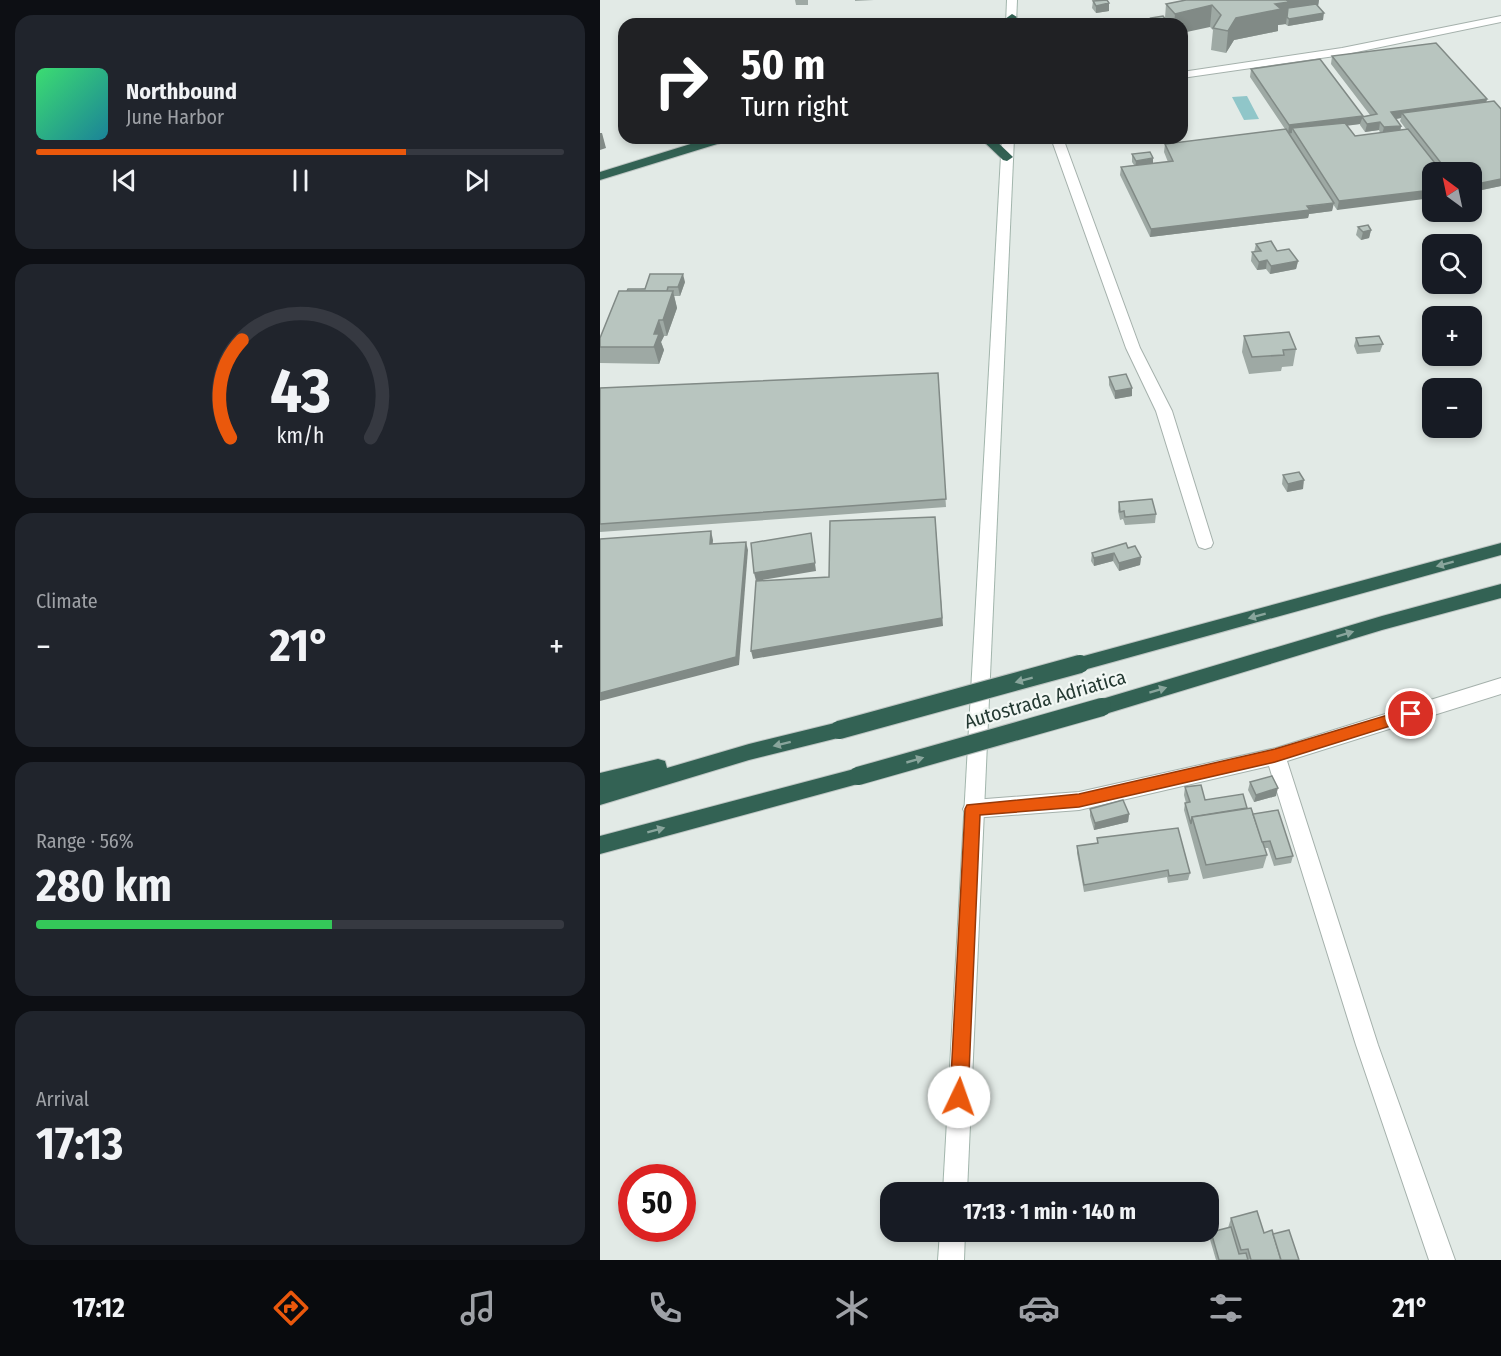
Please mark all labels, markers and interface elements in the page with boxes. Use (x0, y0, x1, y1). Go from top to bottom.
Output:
text: 50 m (741, 40, 825, 90)
icon: right (642, 42, 720, 120)
text: Northbound (126, 78, 237, 105)
text: Turn right (741, 91, 849, 123)
text: June Harbor (126, 105, 224, 129)
north arrow (1422, 162, 1482, 222)
map controls (1422, 162, 1482, 438)
icon: previous (108, 164, 141, 197)
icon: pause (284, 164, 317, 197)
icon: next (460, 164, 493, 197)
button: search (1422, 234, 1482, 294)
button: + (1422, 306, 1482, 366)
text: 43 (270, 354, 330, 429)
button: − (1422, 378, 1482, 438)
text: km/h (276, 423, 324, 449)
one-way arrow (1435, 560, 1453, 569)
text: Climate (36, 589, 98, 613)
one-way arrow (1247, 611, 1266, 621)
text: 21° (270, 619, 330, 673)
text: − (36, 627, 51, 667)
text: + (549, 627, 564, 667)
one-way arrow (1336, 629, 1354, 638)
street label: Autostrada Adriatica (961, 664, 1129, 734)
one-way arrow (1014, 675, 1033, 685)
one-way arrow (1149, 685, 1167, 694)
pin (1385, 688, 1436, 739)
icon: arrive (1394, 697, 1427, 730)
one-way arrow (773, 740, 791, 750)
one-way arrow (906, 755, 924, 764)
one-way arrow (647, 825, 666, 835)
text: Range · 56% (36, 829, 134, 853)
text: 280 km (36, 859, 172, 913)
position arrow (927, 1065, 991, 1129)
text: Arrival (36, 1087, 89, 1111)
text: 17:13 (36, 1117, 123, 1171)
speed limit sign: 50 (618, 1164, 696, 1242)
text: 17:13 · 1 min · 140 m (963, 1198, 1136, 1225)
icon: directions (270, 1287, 312, 1329)
icon: music (457, 1287, 499, 1329)
icon: phone (644, 1287, 686, 1329)
icon: climate (831, 1287, 873, 1329)
icon: car (1018, 1287, 1060, 1329)
icon: filters (1205, 1287, 1247, 1329)
text: 17:12 (73, 1292, 125, 1324)
text: 21° (1392, 1292, 1428, 1324)

